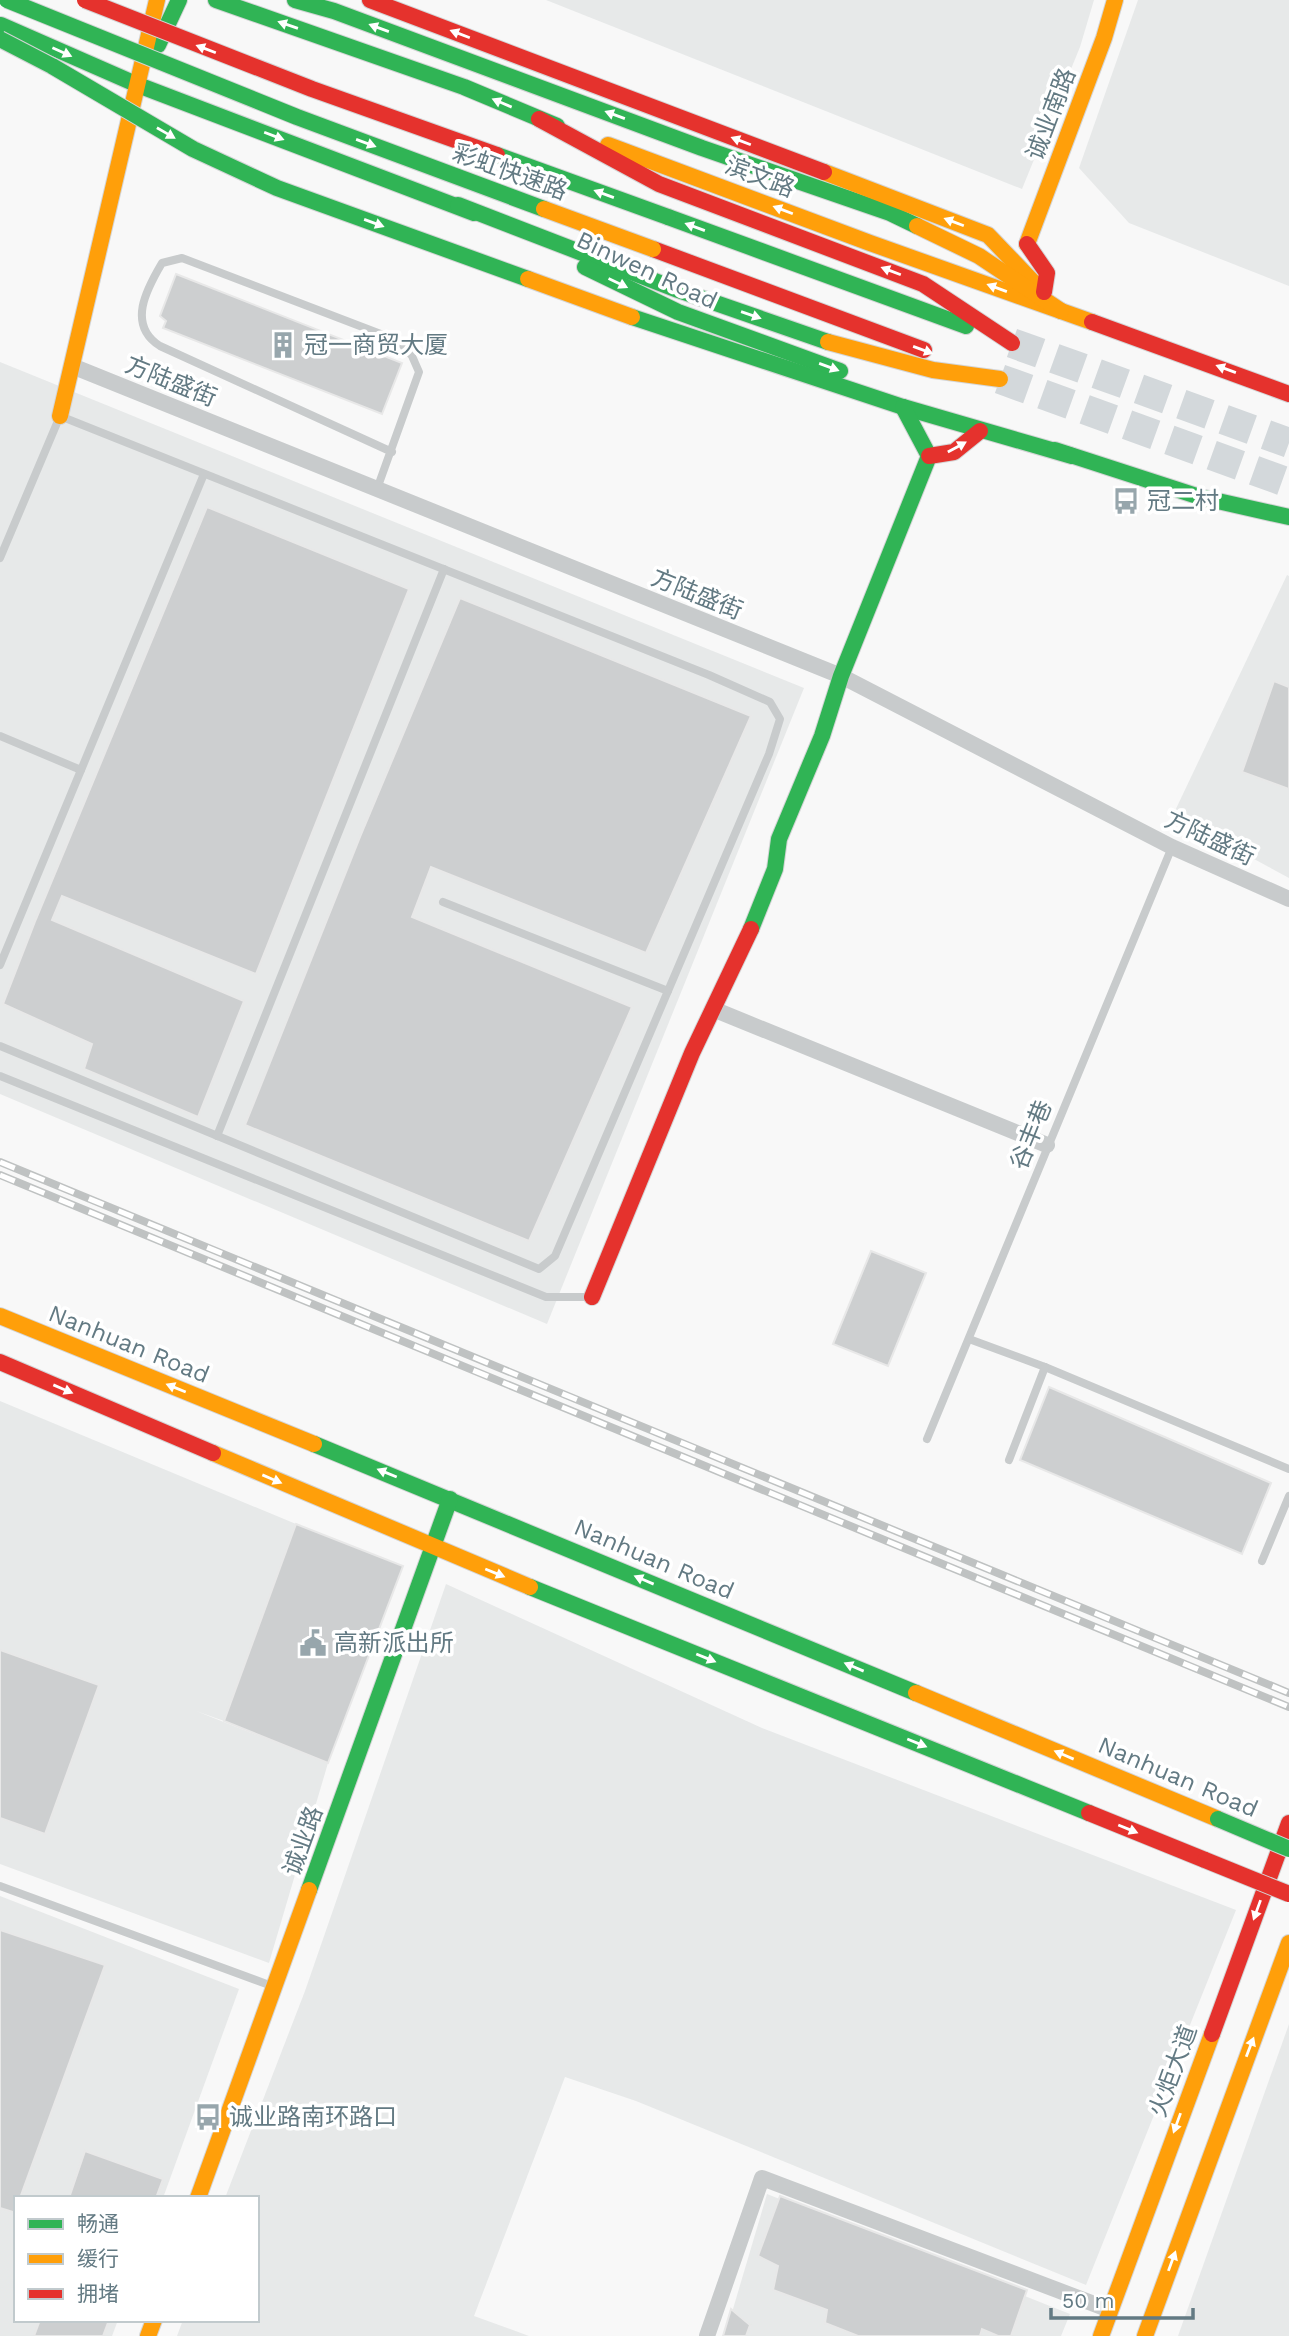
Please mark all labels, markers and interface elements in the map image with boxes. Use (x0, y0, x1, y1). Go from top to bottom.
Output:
one-way arrow (277, 19, 298, 30)
one-way arrow (369, 22, 390, 33)
one-way arrow (449, 28, 470, 39)
one-way arrow (196, 43, 217, 54)
one-way arrow (52, 47, 73, 58)
street label: 诚业南路 (1021, 64, 1081, 164)
one-way arrow (491, 97, 512, 108)
one-way arrow (605, 110, 626, 121)
one-way arrow (156, 127, 175, 139)
one-way arrow (263, 131, 284, 142)
one-way arrow (730, 135, 751, 146)
one-way arrow (356, 137, 377, 148)
street label: 彩虹快速路 (449, 138, 571, 206)
street label: 滨文路 (721, 151, 799, 203)
one-way arrow (593, 188, 614, 199)
one-way arrow (772, 204, 793, 215)
one-way arrow (943, 217, 964, 228)
one-way arrow (364, 218, 385, 229)
one-way arrow (685, 221, 706, 232)
street label: Binwen Road (572, 225, 722, 315)
one-way arrow (880, 266, 901, 277)
one-way arrow (608, 277, 628, 289)
one-way arrow (986, 282, 1007, 293)
one-way arrow (741, 310, 762, 321)
building icon: 冠一商贸大厦 (268, 330, 298, 360)
place label: 冠一商贸大厦 (304, 331, 448, 359)
one-way arrow (913, 345, 934, 356)
street label: 方陆盛街 (121, 350, 221, 412)
one-way arrow (818, 362, 839, 373)
one-way arrow (1215, 364, 1236, 375)
one-way arrow (947, 441, 966, 453)
bus stop icon: 冠二村 (1111, 486, 1141, 516)
place label: 冠二村 (1147, 487, 1219, 515)
street label: 方陆盛街 (647, 563, 747, 625)
street label: 方陆盛街 (1161, 805, 1259, 871)
street label: 谷丰巷 (1005, 1096, 1057, 1174)
street label: Nanhuan Road (45, 1299, 213, 1389)
one-way arrow (165, 1382, 186, 1393)
one-way arrow (52, 1384, 73, 1395)
one-way arrow (377, 1467, 397, 1479)
one-way arrow (262, 1473, 283, 1484)
street label: Nanhuan Road (570, 1513, 738, 1605)
one-way arrow (485, 1567, 506, 1578)
one-way arrow (634, 1574, 655, 1585)
public building icon: 高新派出所 (298, 1628, 328, 1658)
place label: 高新派出所 (334, 1629, 454, 1657)
one-way arrow (696, 1653, 717, 1664)
one-way arrow (844, 1661, 865, 1672)
street label: Nanhuan Road (1094, 1731, 1262, 1823)
one-way arrow (907, 1738, 928, 1749)
one-way arrow (1053, 1749, 1074, 1760)
street label: 诚业路 (278, 1802, 328, 1880)
one-way arrow (1118, 1823, 1139, 1834)
one-way arrow (1251, 1899, 1262, 1920)
street label: 火炬大道 (1143, 2021, 1203, 2121)
one-way arrow (1245, 2037, 1256, 2058)
bus stop icon: 诚业路南环路口 (193, 2102, 223, 2132)
place label: 诚业路南环路口 (229, 2103, 397, 2131)
one-way arrow (1172, 2112, 1183, 2133)
legend (14, 2196, 259, 2322)
text: 畅通 (77, 2211, 119, 2236)
text: 缓行 (77, 2246, 119, 2271)
one-way arrow (1167, 2251, 1178, 2272)
scale bar (1051, 2276, 1193, 2320)
text: 拥堵 (77, 2281, 119, 2306)
text: 50 m (1062, 2288, 1114, 2313)

